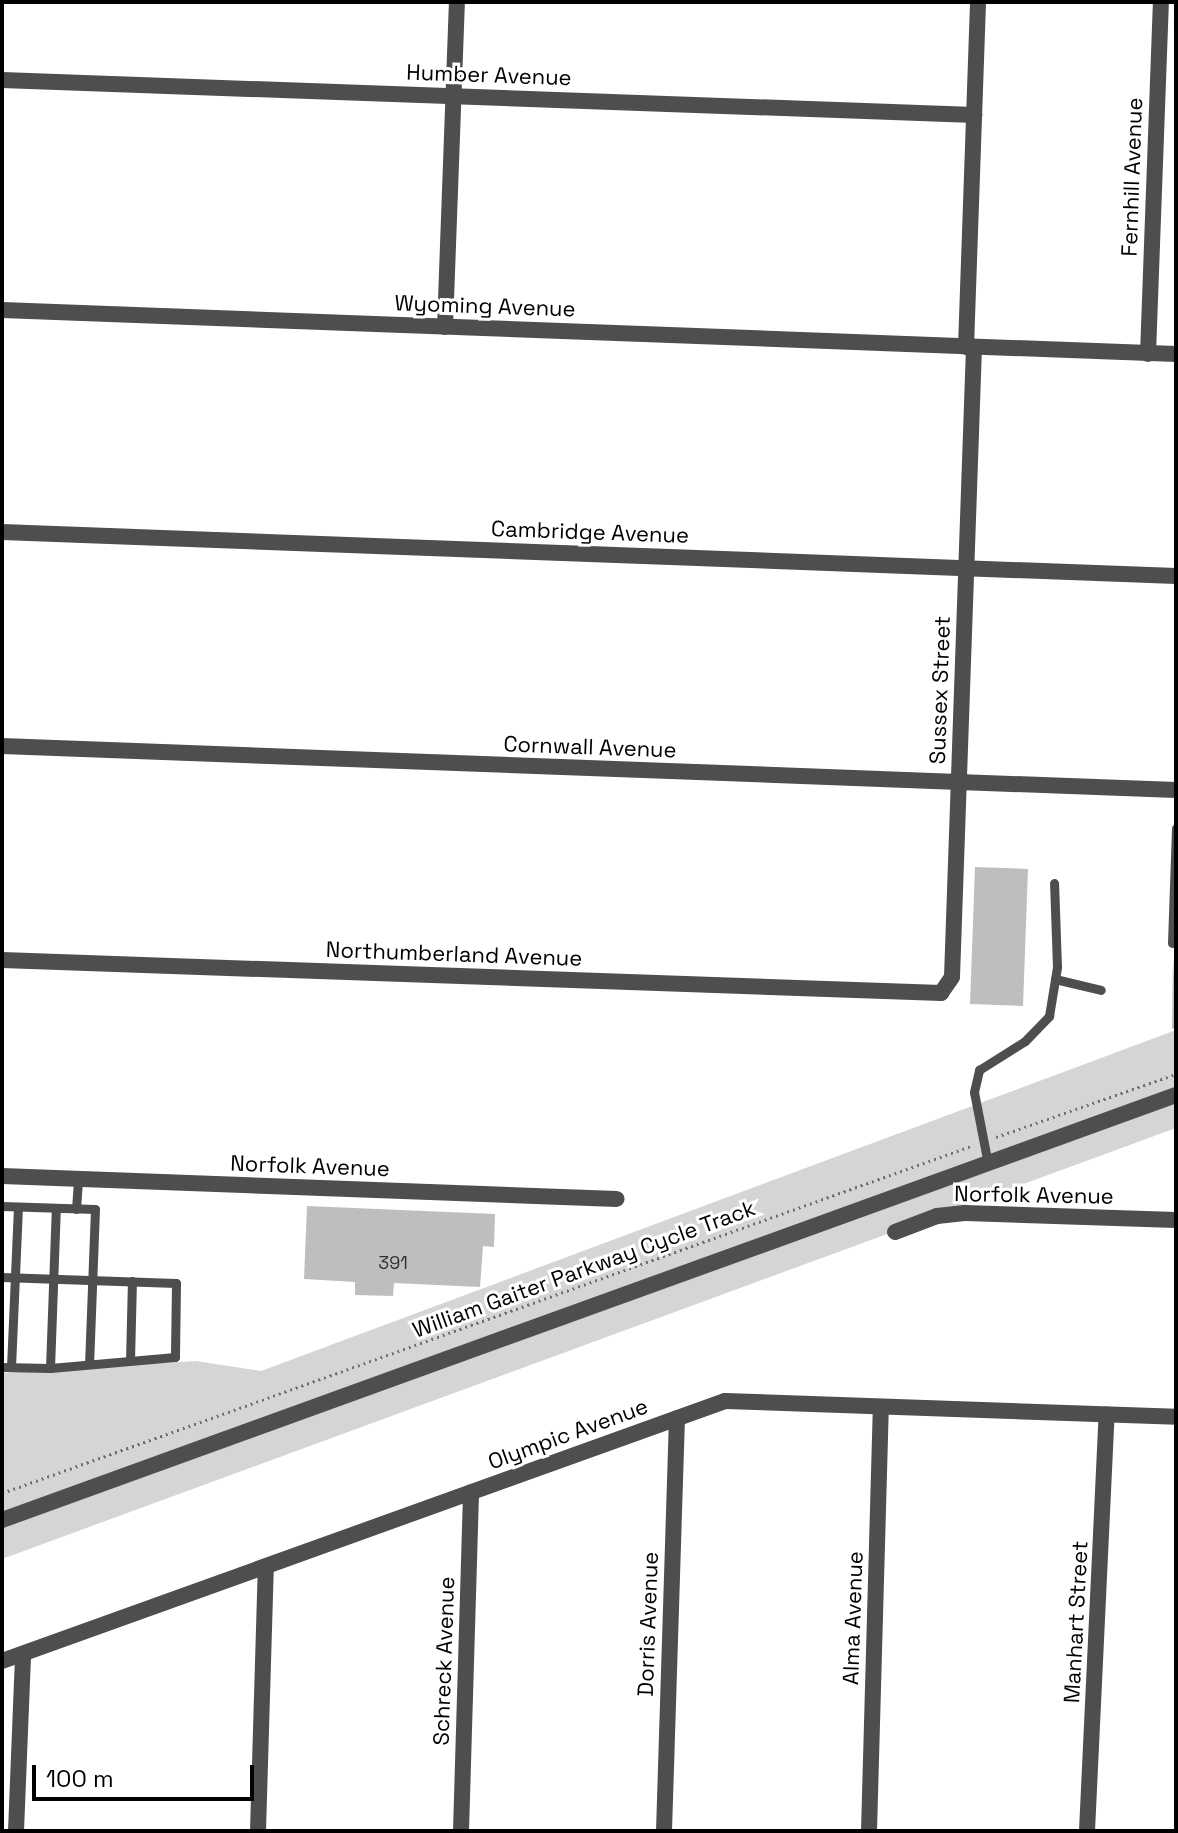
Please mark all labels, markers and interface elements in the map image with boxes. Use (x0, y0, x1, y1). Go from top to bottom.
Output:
street label: Humber Avenue (406, 59, 572, 91)
street label: Fernhill Avenue (1116, 97, 1148, 257)
street label: Wyoming Avenue (394, 290, 576, 322)
street label: Cambridge Avenue (490, 515, 690, 549)
street label: Sussex Street (924, 615, 956, 765)
street label: Cornwall Avenue (503, 731, 677, 763)
street label: Northumberland Avenue (325, 936, 583, 972)
street label: Norfolk Avenue (230, 1150, 390, 1182)
street label: Norfolk Avenue (954, 1180, 1114, 1210)
street label: William Gaiter Parkway Cycle Track (409, 1194, 759, 1344)
house number: 391 (378, 1252, 408, 1274)
street label: Olympic Avenue (484, 1393, 652, 1475)
street label: Manhart Street (1059, 1540, 1093, 1704)
street label: Alma Avenue (837, 1550, 869, 1686)
street label: Dorris Avenue (632, 1551, 664, 1697)
street label: Schreck Avenue (428, 1576, 460, 1746)
scale bar (36, 1749, 258, 1799)
text: 100 m (46, 1763, 114, 1794)

